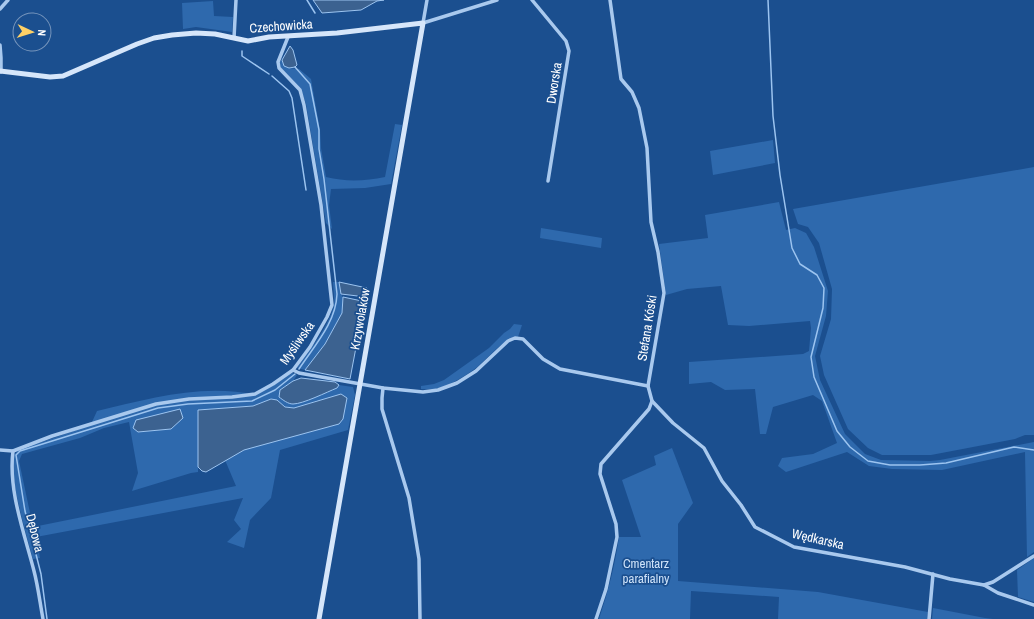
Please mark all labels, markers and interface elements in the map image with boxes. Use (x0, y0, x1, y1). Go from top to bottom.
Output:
north arrow (12, 12, 52, 52)
street label: Czechowicka (249, 15, 313, 37)
text: N (35, 29, 49, 36)
street label: Dworska (542, 61, 566, 105)
street label: Krzywolaków (346, 287, 374, 351)
street label: Stefana Kóski (633, 294, 661, 362)
street label: Myśliwska (276, 318, 318, 368)
street label: Dębowa (22, 512, 48, 554)
street label: Wędkarska (790, 525, 846, 553)
park label: Cmentarz parafialny (623, 555, 670, 587)

